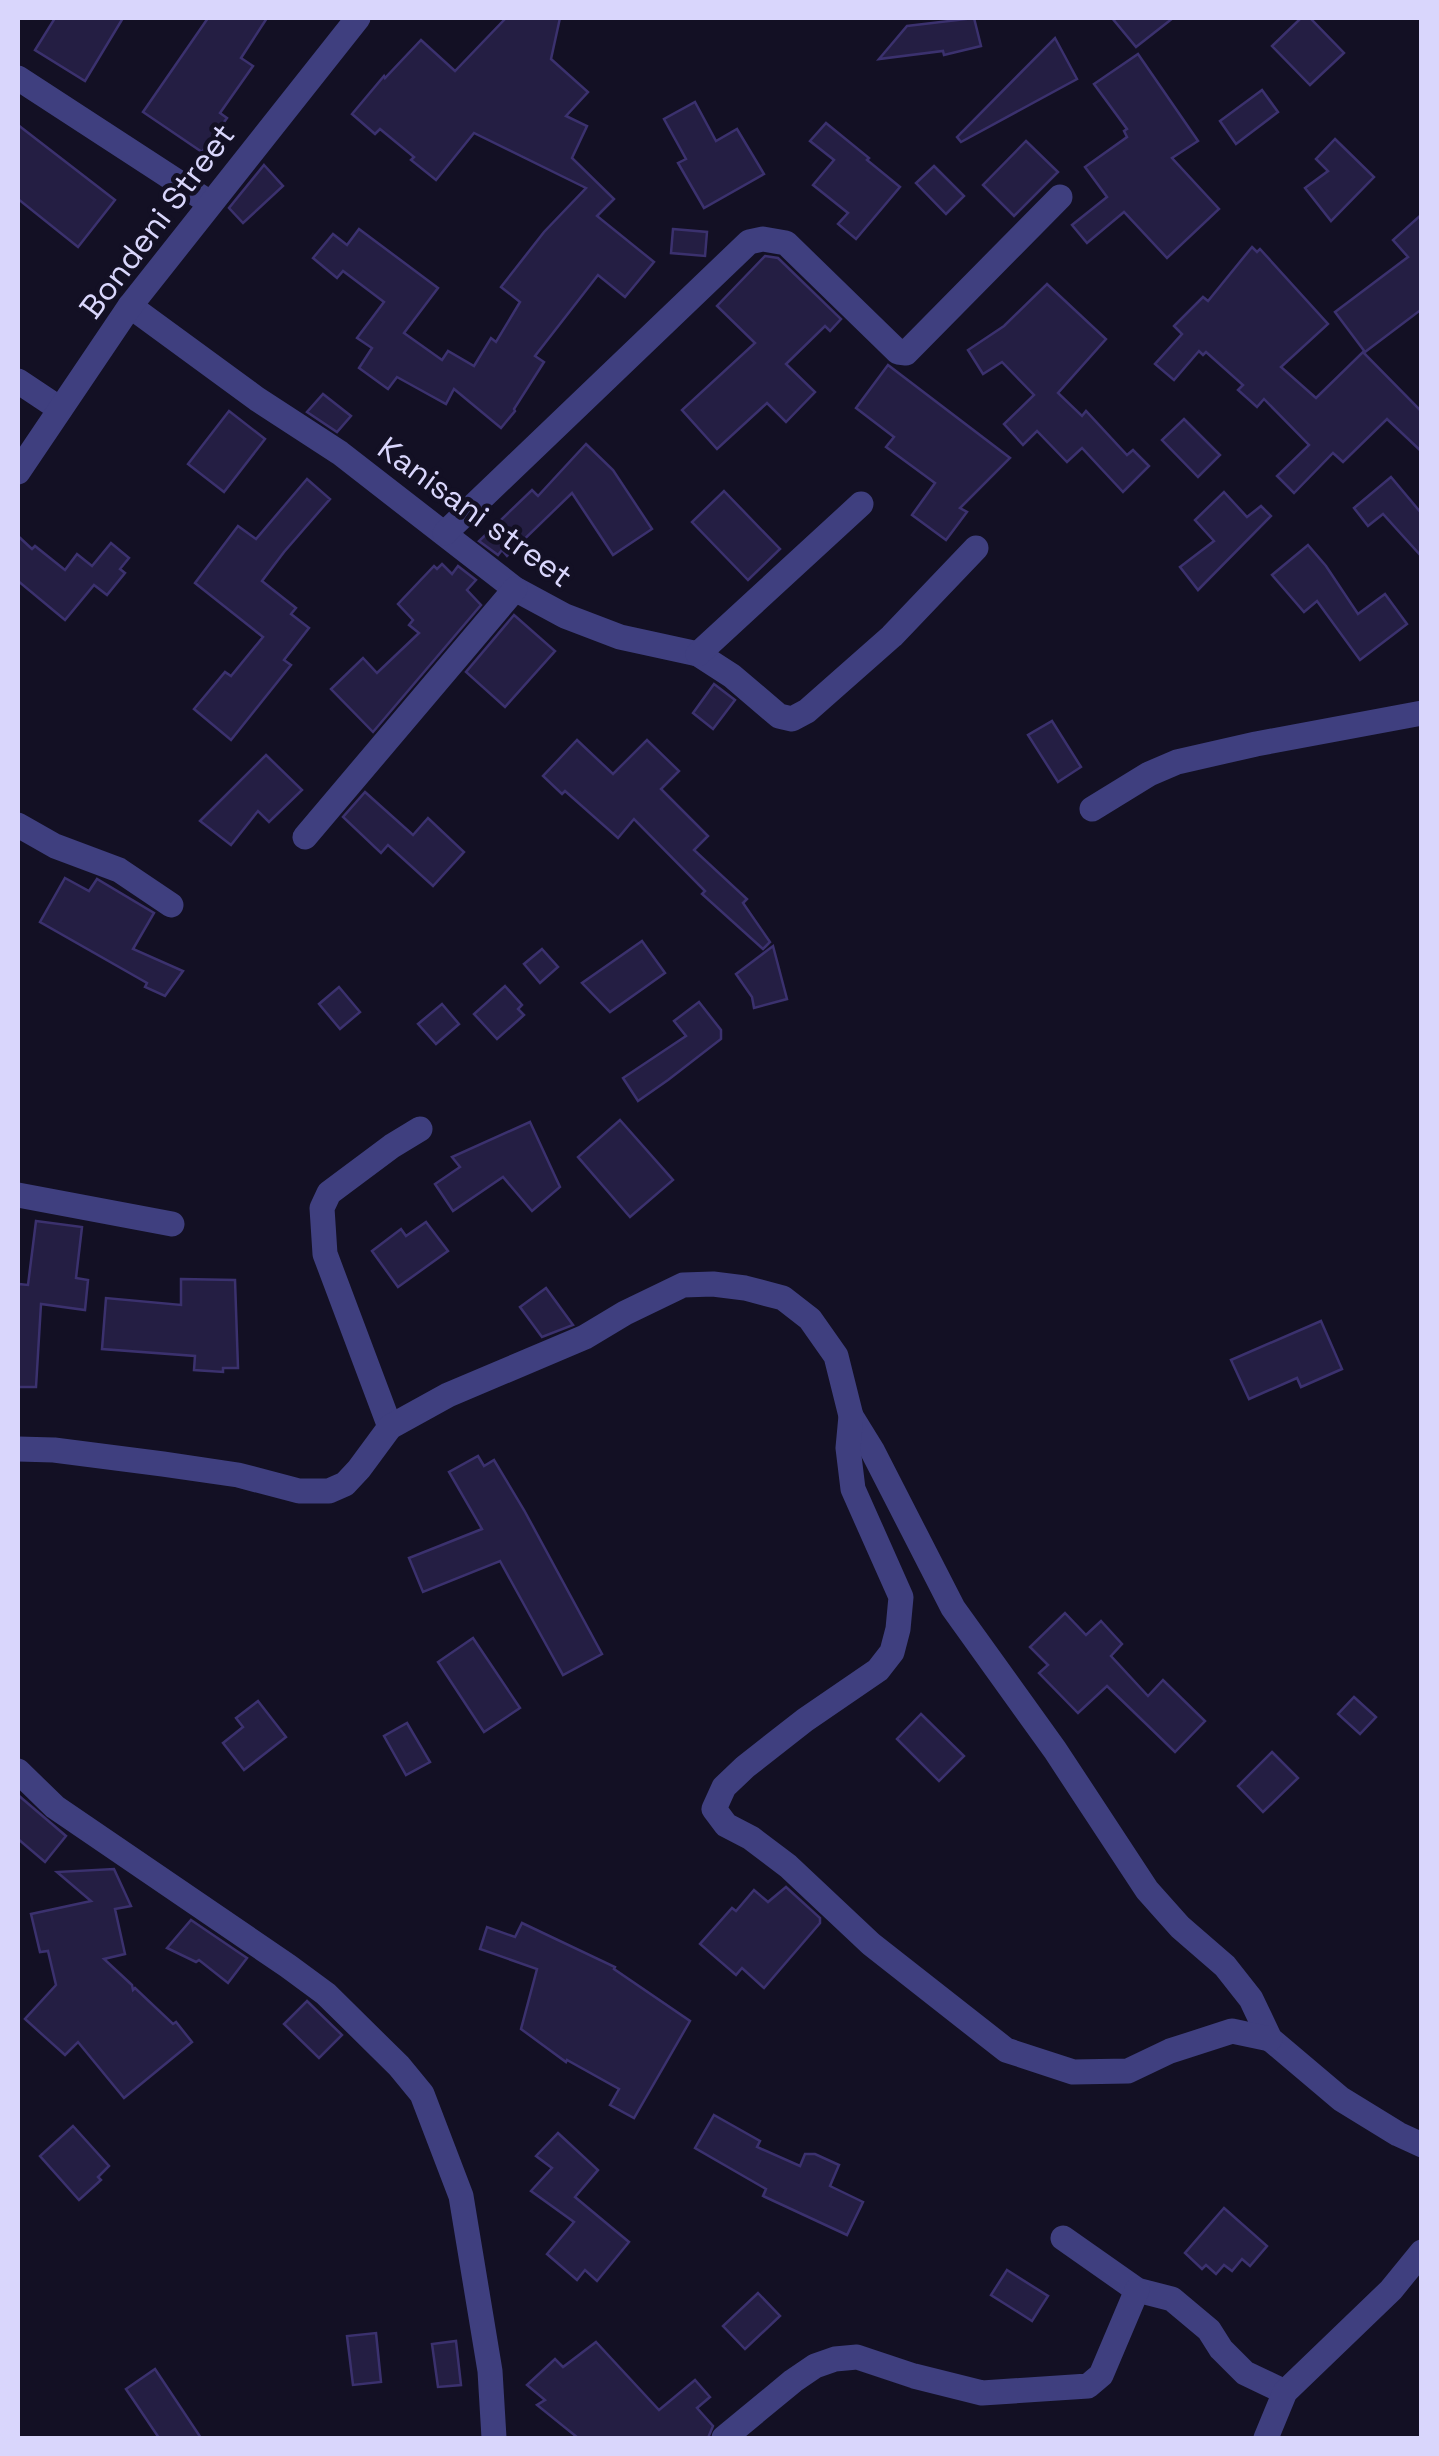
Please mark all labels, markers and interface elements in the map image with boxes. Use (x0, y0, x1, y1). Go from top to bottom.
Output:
street label: Bondeni Street (71, 116, 243, 326)
street label: Kanisani street (370, 428, 580, 596)

